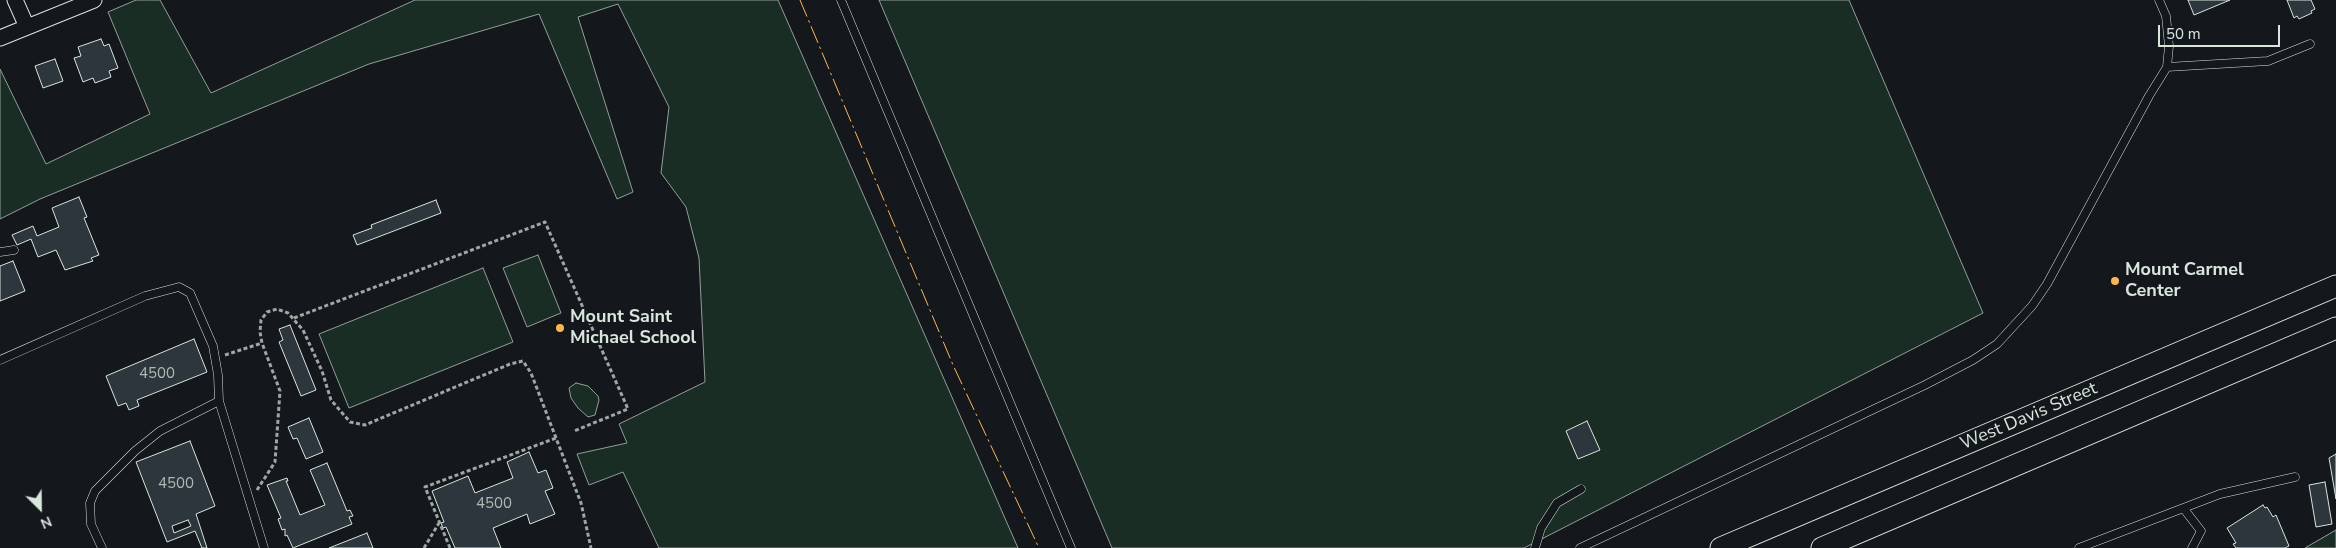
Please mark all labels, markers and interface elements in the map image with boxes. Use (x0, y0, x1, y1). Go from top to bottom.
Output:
scale bar (2161, 15, 2284, 47)
text: 50 m (2166, 24, 2201, 44)
place label: Mount Carmel Center (2125, 260, 2244, 302)
marker: Mount Carmel Center (2109, 275, 2121, 287)
place label: Mount Saint Michael School (570, 307, 696, 350)
marker: Mount Saint Michael School (554, 322, 566, 334)
house number: 4500 (139, 365, 175, 383)
street label: West Davis Street (1957, 378, 2101, 456)
house number: 4500 (158, 475, 194, 493)
north arrow (15, 483, 65, 533)
house number: 4500 (476, 495, 512, 513)
text: N (38, 511, 55, 533)

